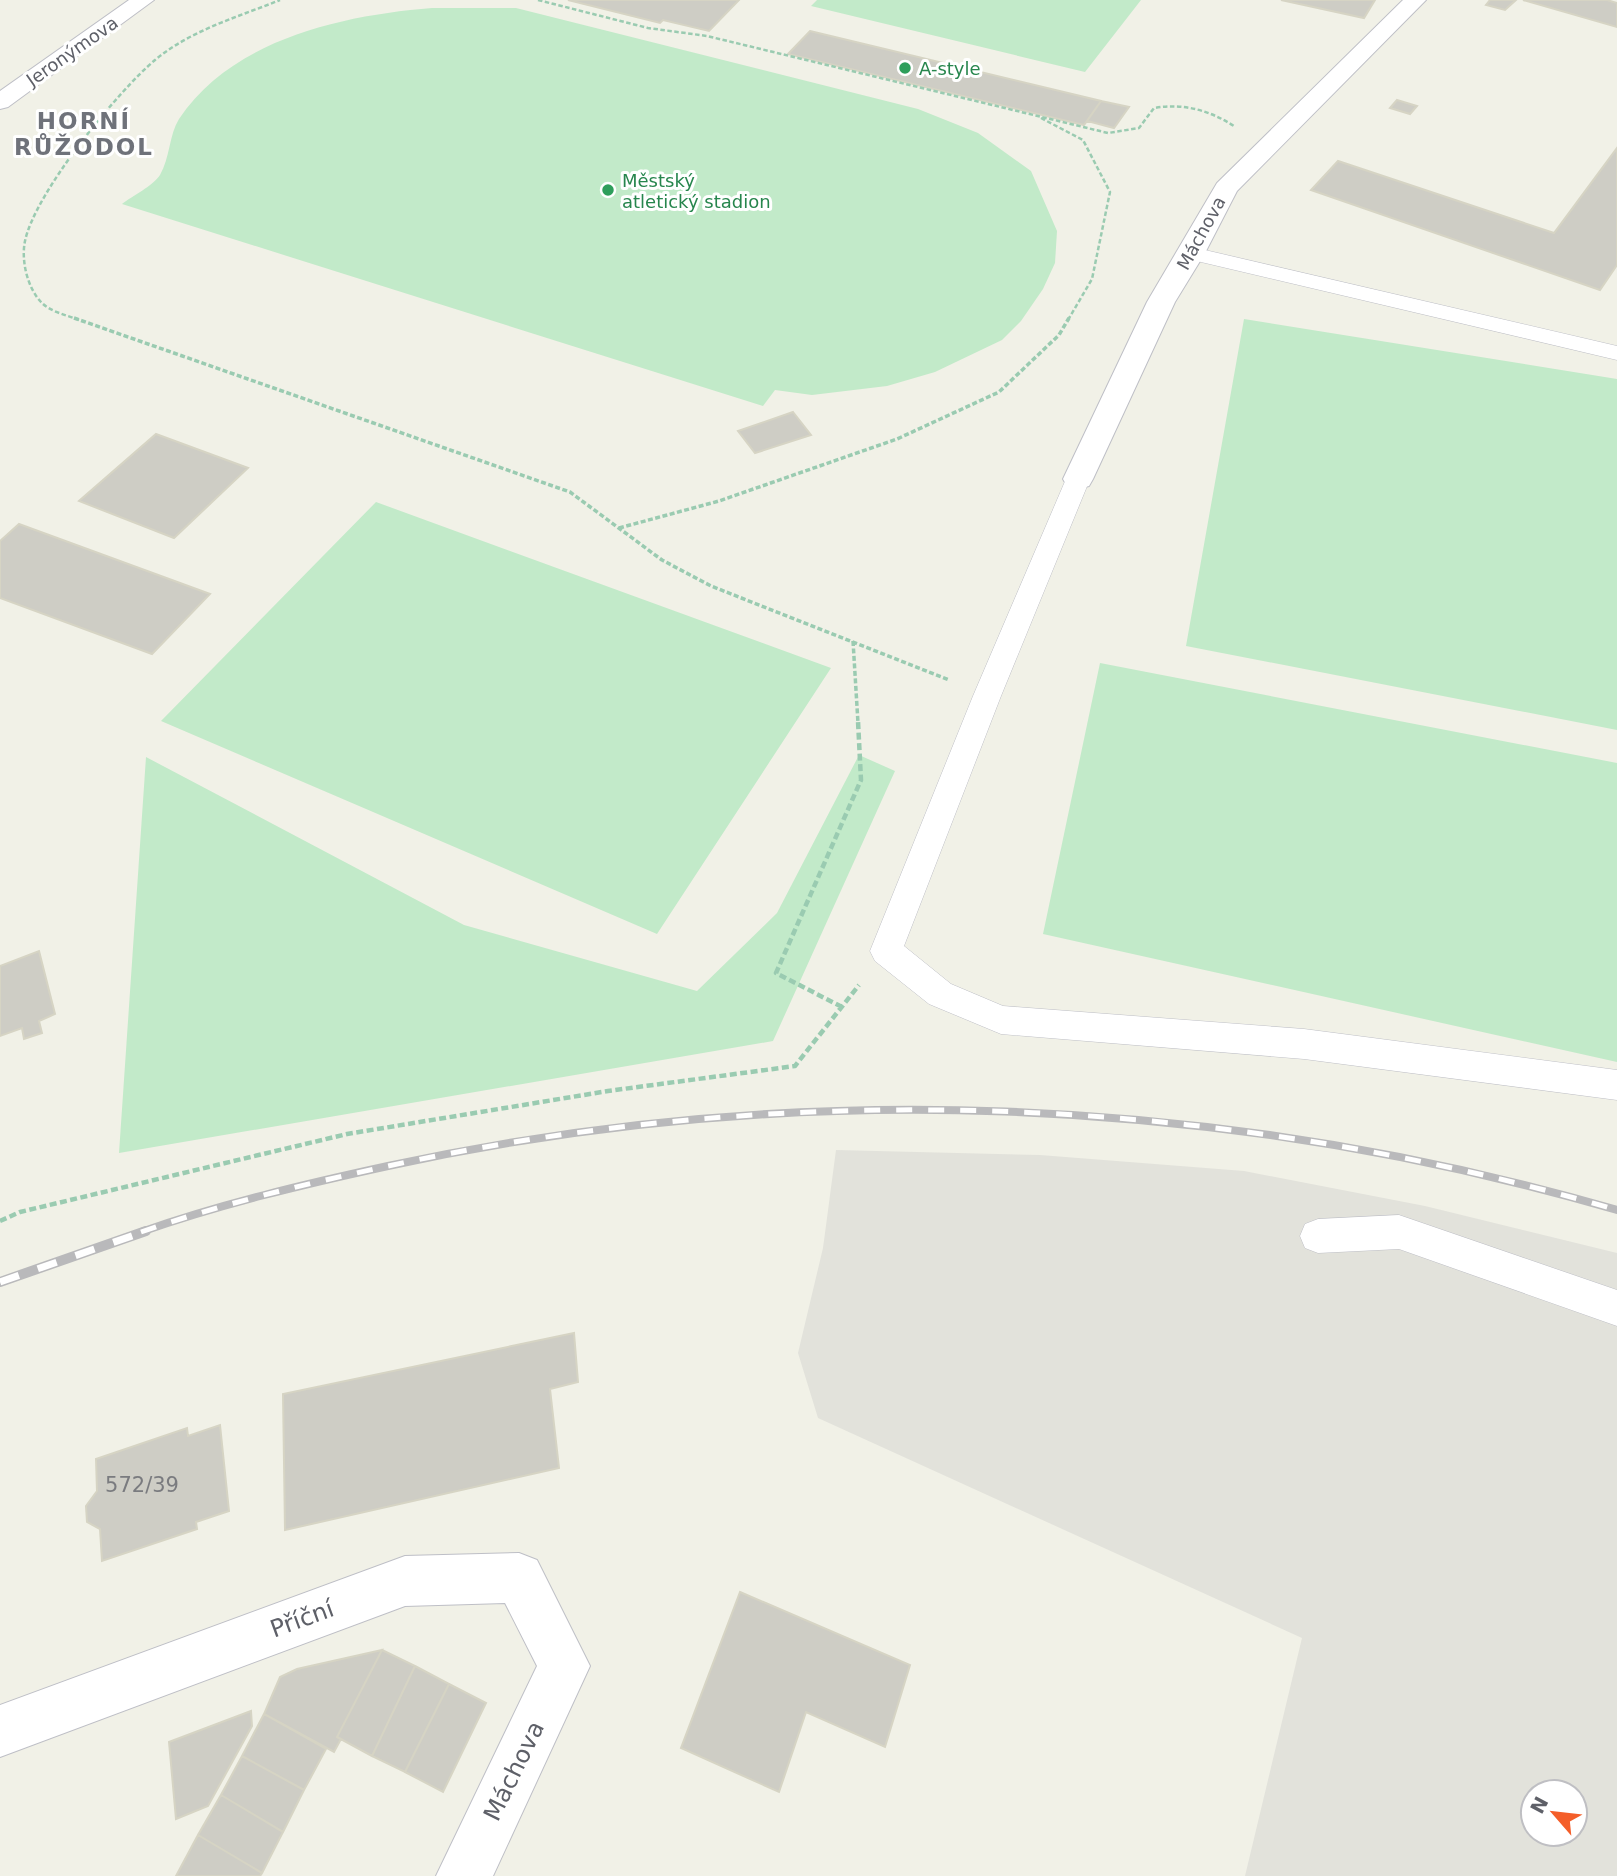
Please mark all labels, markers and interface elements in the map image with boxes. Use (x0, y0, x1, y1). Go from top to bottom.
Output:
street label: Jeronýmova (21, 12, 122, 91)
place label: A-style (919, 58, 981, 79)
marker: A-style (897, 60, 913, 76)
district label: HORNÍ RŮŽODOL (14, 107, 154, 160)
place label: Městský atletický stadion (622, 170, 771, 212)
marker: Městský atletický stadion (600, 182, 616, 198)
street label: Máchova (1172, 193, 1230, 273)
house number: 572/39 (105, 1473, 179, 1497)
street label: Příční (266, 1594, 339, 1643)
street label: Máchova (478, 1717, 550, 1825)
north arrow (1519, 1778, 1589, 1848)
text: N (1526, 1793, 1552, 1817)

